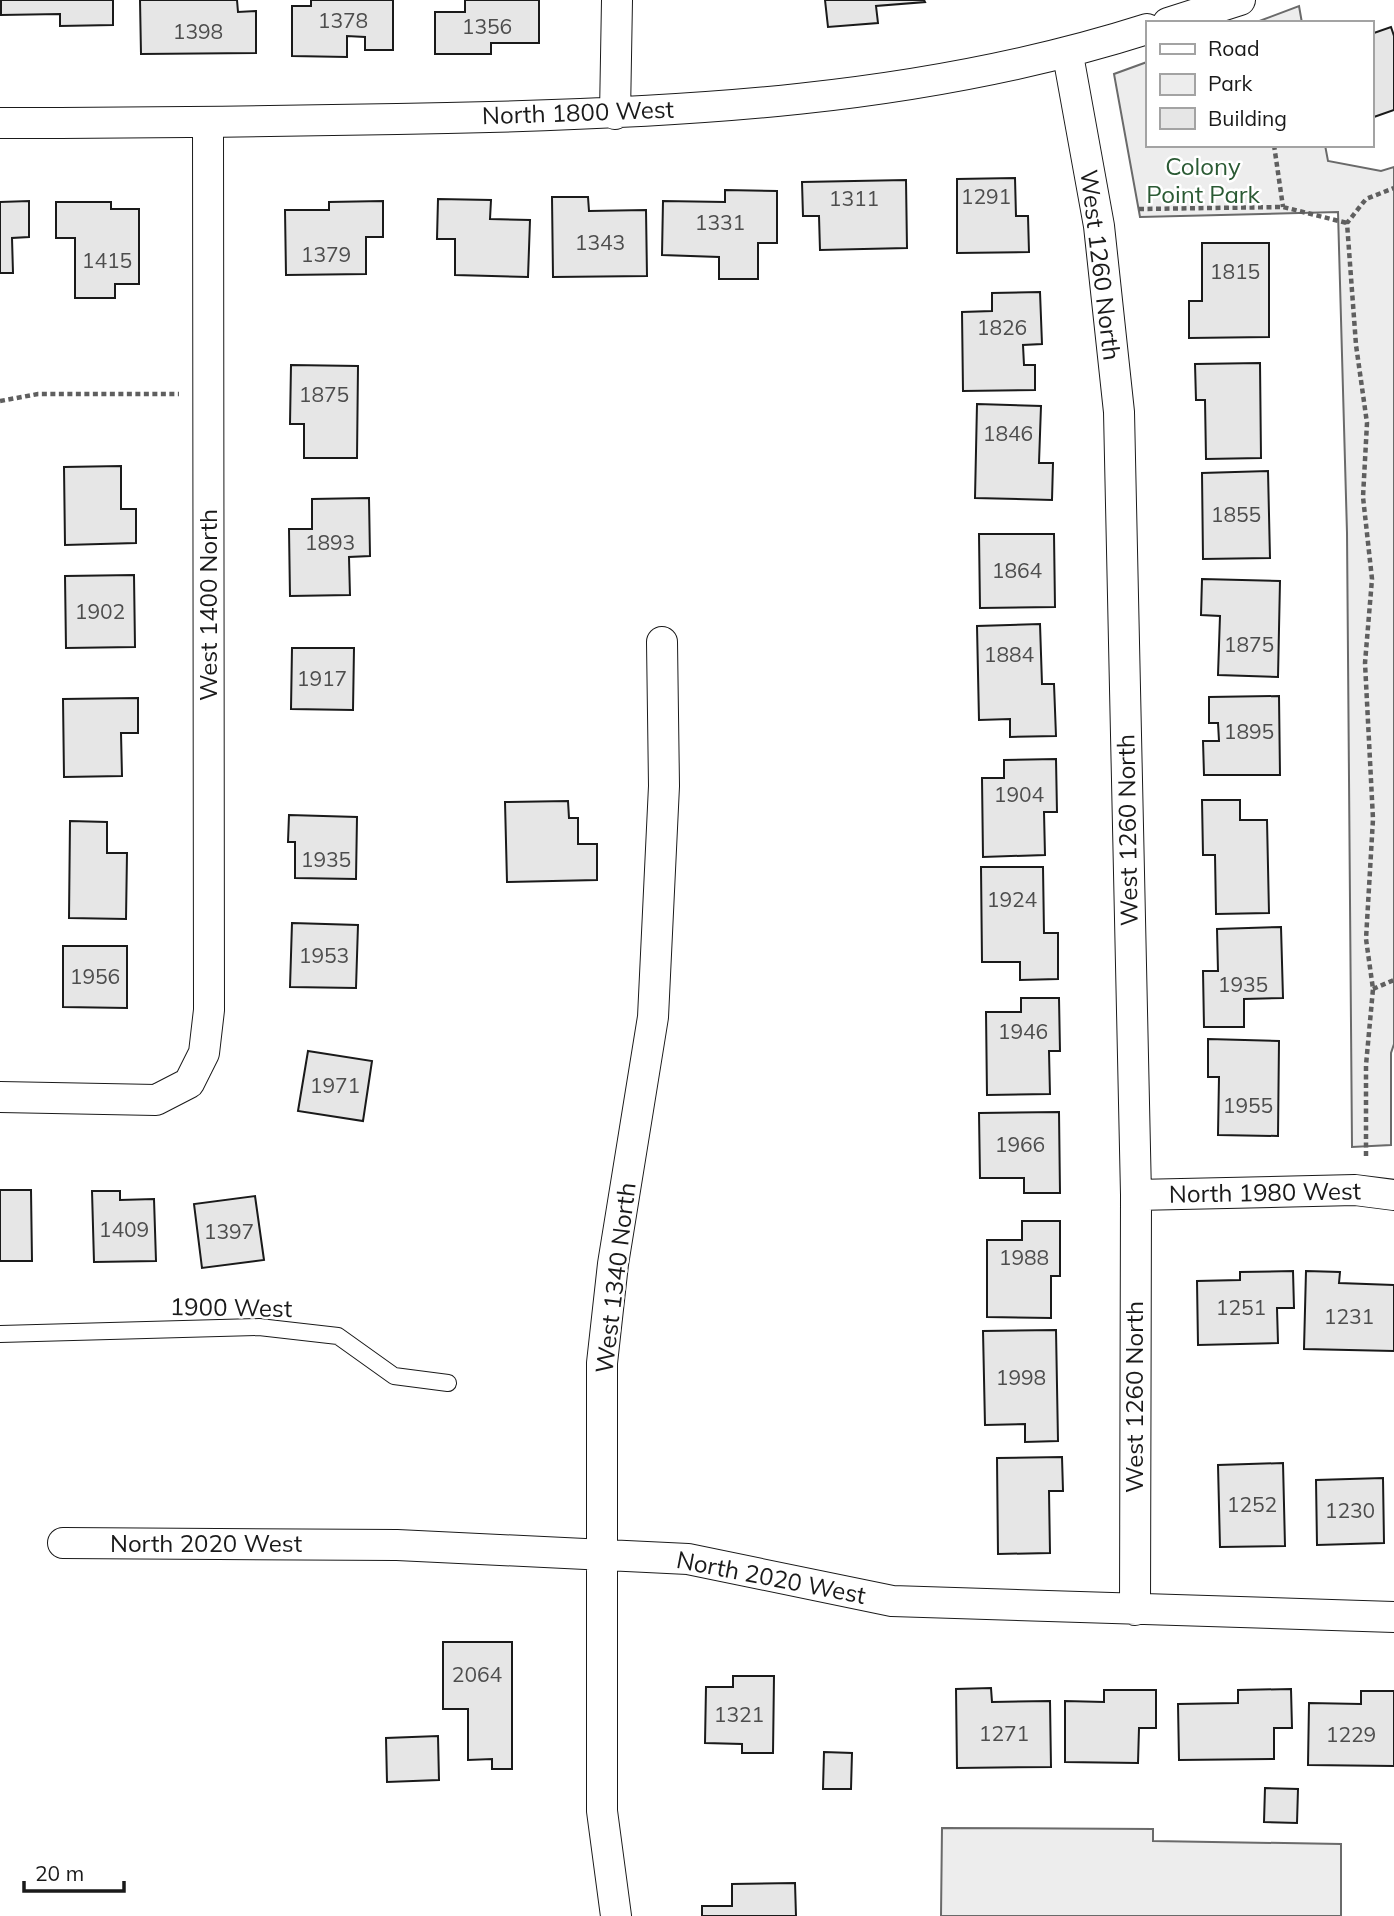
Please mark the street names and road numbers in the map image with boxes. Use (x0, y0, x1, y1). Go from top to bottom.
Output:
street label: North 1800 West (481, 94, 674, 130)
street label: West 1260 North (1074, 168, 1128, 362)
street label: West 1400 North (193, 509, 223, 701)
street label: West 1260 North (1110, 734, 1144, 926)
street label: North 1980 West (1169, 1175, 1361, 1209)
street label: West 1340 North (588, 1181, 642, 1375)
street label: 1900 West (170, 1291, 292, 1323)
street label: West 1260 North (1119, 1301, 1149, 1493)
street label: North 2020 West (110, 1528, 302, 1558)
street label: North 2020 West (674, 1544, 868, 1610)

